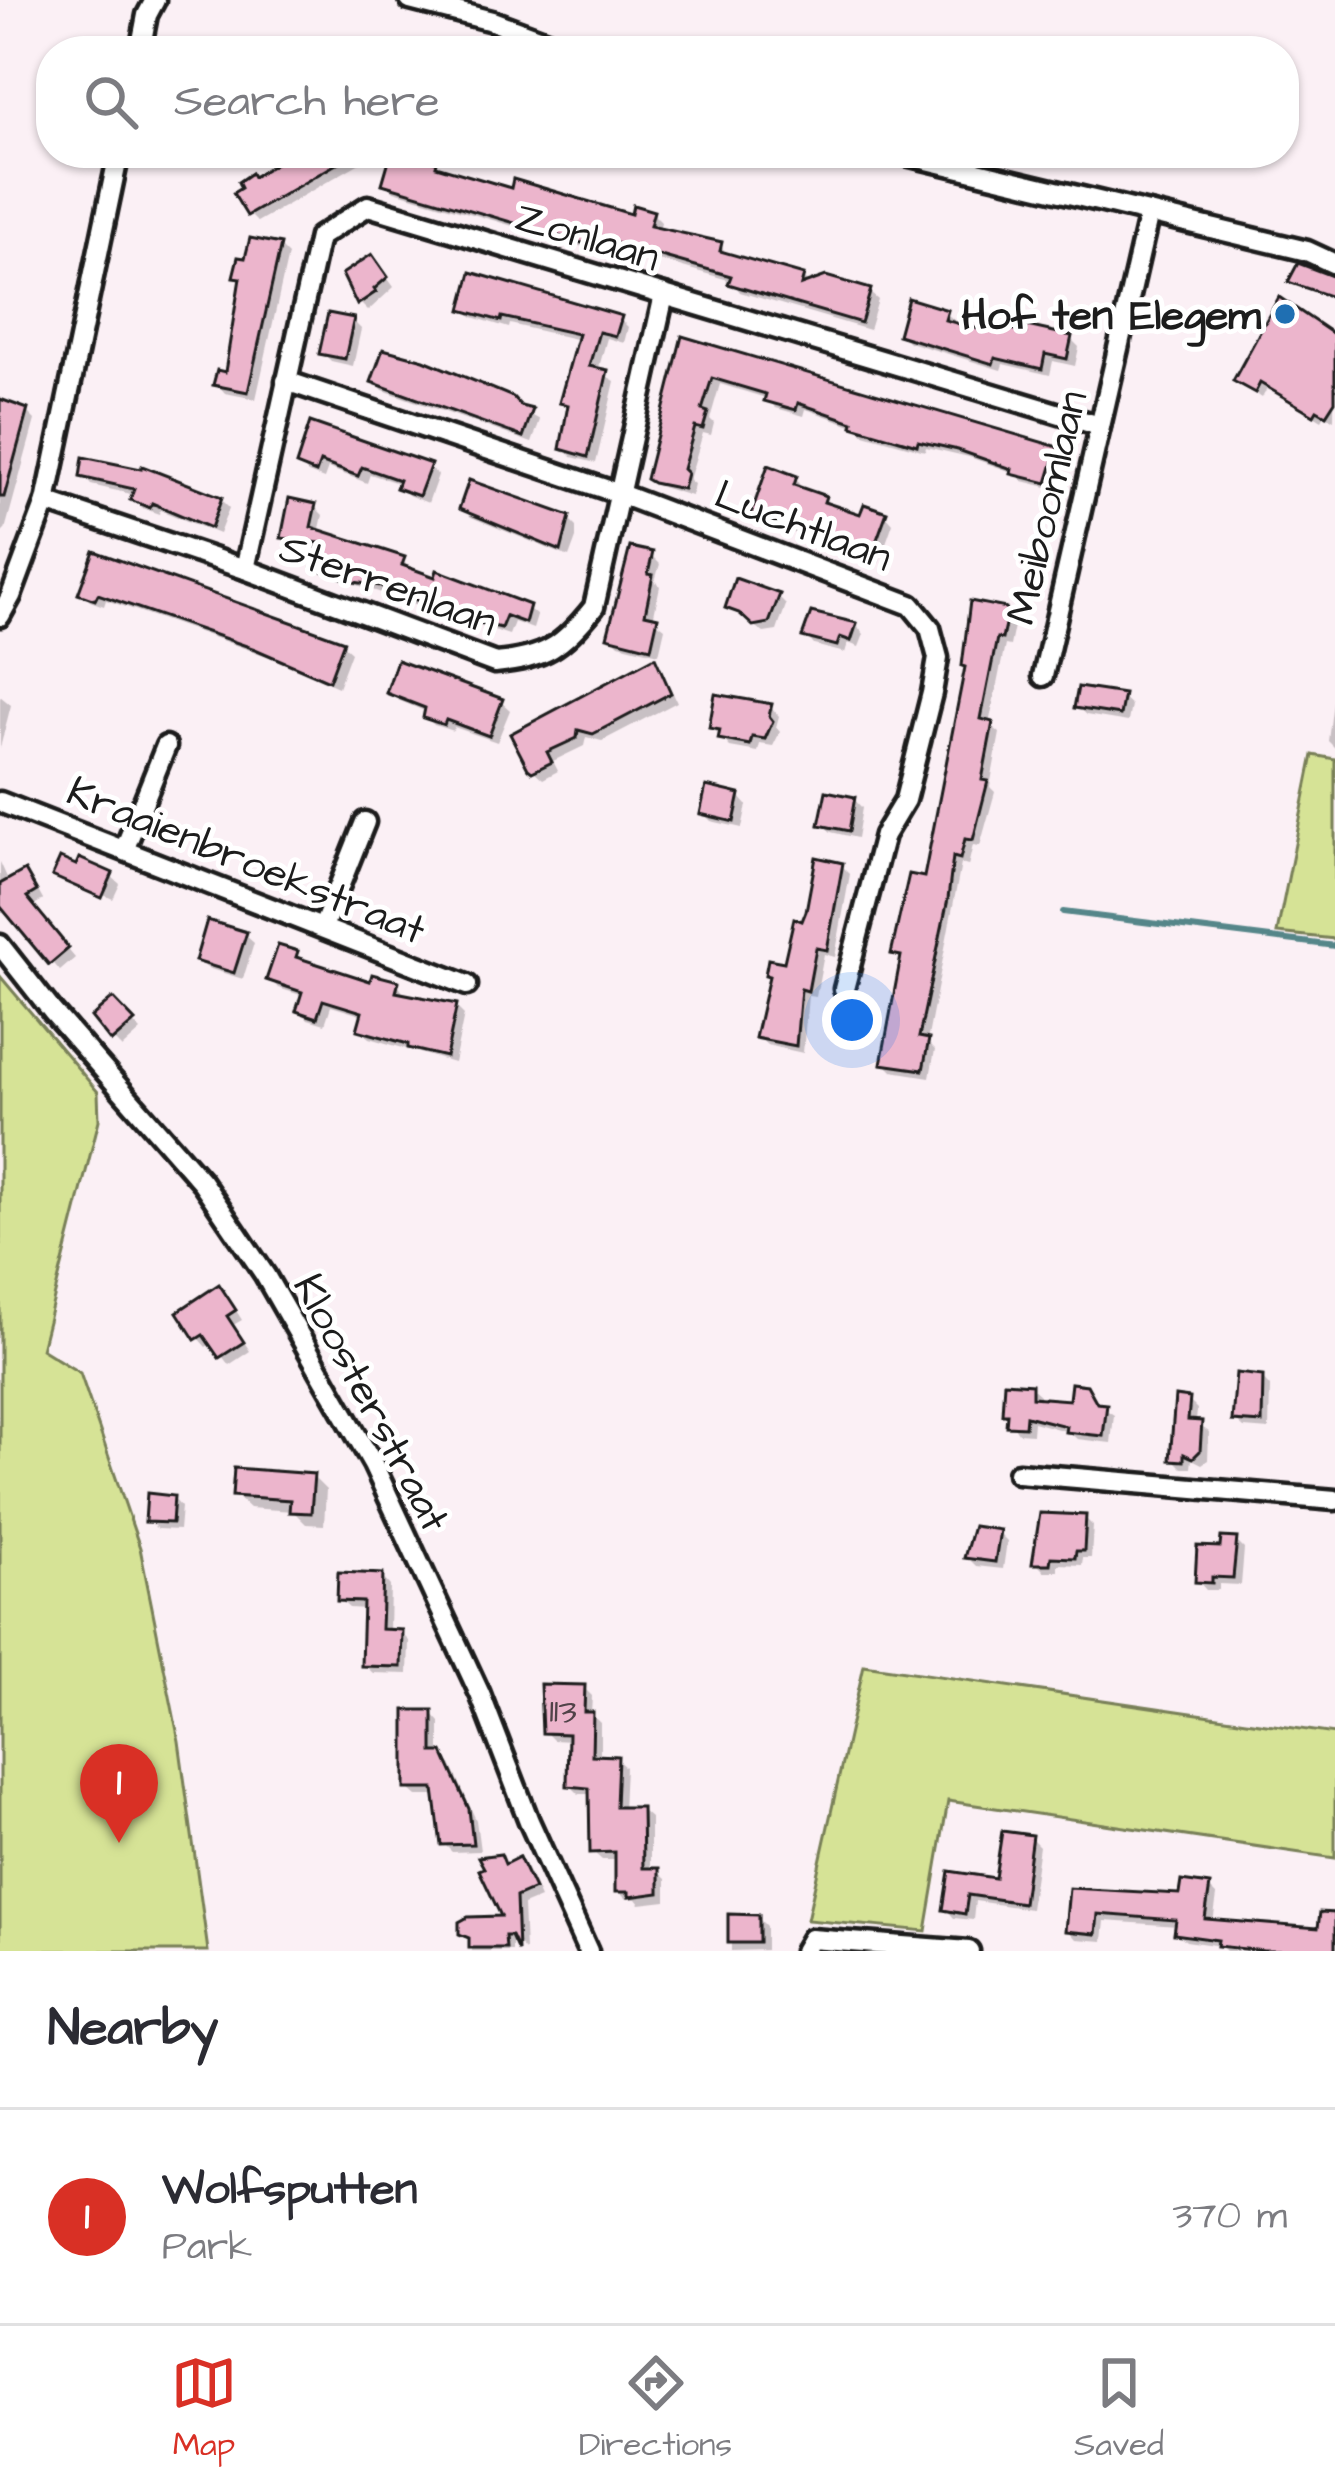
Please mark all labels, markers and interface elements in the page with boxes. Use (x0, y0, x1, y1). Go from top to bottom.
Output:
search box (36, 36, 1299, 168)
icon: search (78, 69, 144, 135)
text: Search here (174, 71, 440, 133)
street label: Zonlaan (508, 189, 666, 287)
place label: Hof ten Elegem (961, 288, 1262, 347)
marker: Hof ten Elegem (1272, 301, 1298, 327)
street label: Meiboomlaan (993, 385, 1103, 630)
street label: Luchtlaan (706, 467, 900, 587)
street label: Sterrenlaan (271, 520, 505, 652)
street label: Kraaienbroekstraat (58, 763, 434, 960)
your location (822, 990, 882, 1050)
street label: Kloosterstraat (278, 1264, 463, 1543)
house number: 113 (549, 1686, 577, 1737)
pin: 1 (80, 1744, 158, 1843)
text: Nearby (48, 1994, 218, 2065)
text: Wolfsputten (162, 2159, 417, 2221)
text: 1 (85, 2190, 90, 2244)
text: 370 m (1173, 2190, 1287, 2244)
text: Park (162, 2221, 252, 2275)
tab: Map (171, 2350, 237, 2468)
tab: Directions (579, 2350, 732, 2468)
tab: Saved (1074, 2350, 1164, 2468)

